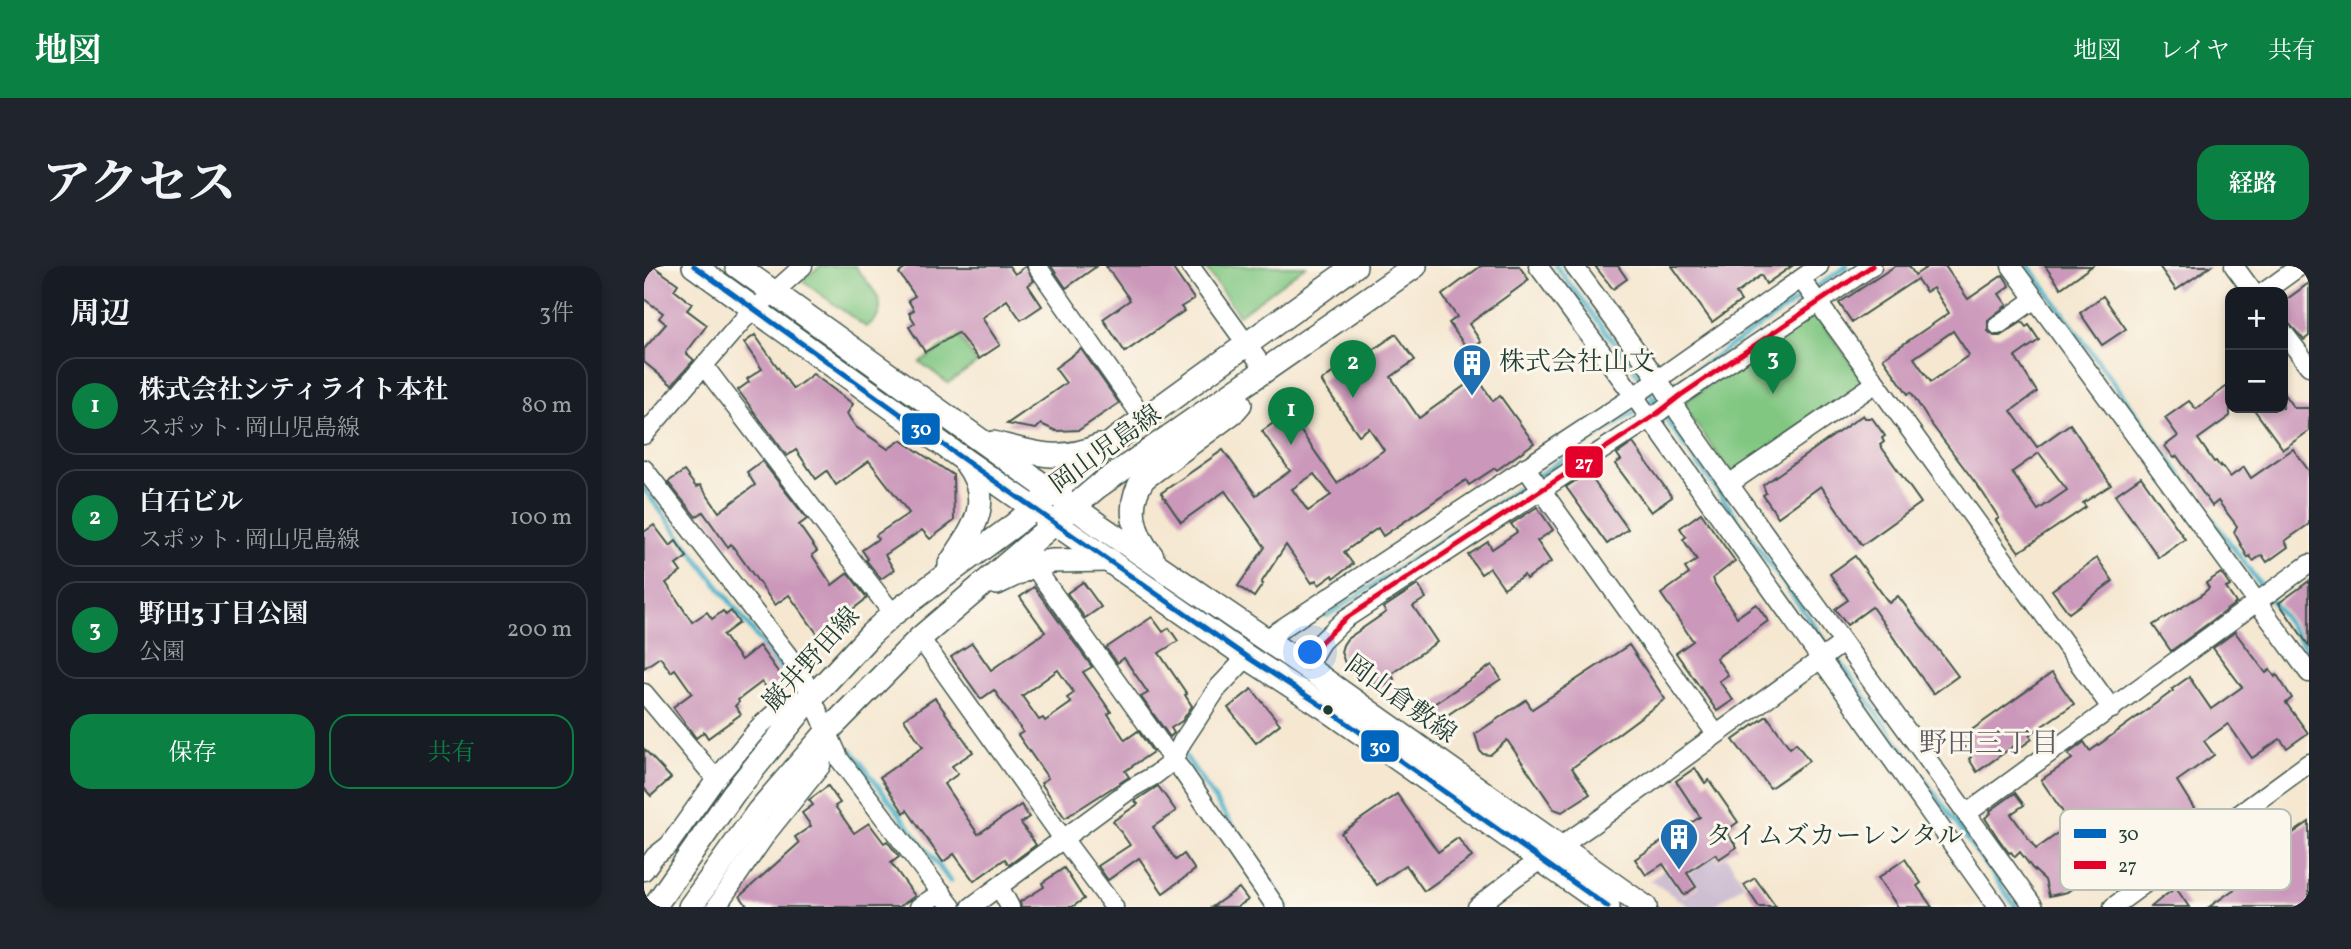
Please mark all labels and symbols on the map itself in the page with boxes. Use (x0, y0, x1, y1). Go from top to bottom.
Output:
pin: 3 (1750, 336, 1796, 394)
pin: 2 (1330, 340, 1376, 398)
building icon: 株式会社山文 (1451, 342, 1493, 397)
place label: 株式会社山文 (1499, 345, 1655, 381)
pin: 1 (1268, 387, 1314, 445)
street label: 岡山児島線 (1043, 397, 1169, 503)
line badge: 30 (901, 412, 941, 446)
text: 30 (910, 417, 932, 443)
line badge: 27 (1564, 445, 1604, 479)
text: 27 (1575, 451, 1593, 477)
street label: 巌井野田線 (755, 600, 869, 720)
your location (1293, 635, 1327, 669)
street label: 岡山倉敷線 (1337, 647, 1463, 753)
unlabelled marker (1321, 703, 1335, 717)
district label: 野田三丁目 (1919, 725, 2059, 764)
line badge: 30 (1360, 729, 1400, 763)
text: 30 (1369, 735, 1391, 761)
legend (2060, 809, 2291, 890)
building icon: タイムズカーレンタル (1658, 816, 1700, 871)
place label: タイムズカーレンタル (1706, 819, 1963, 855)
text: 30 (2118, 822, 2139, 848)
text: 27 (2118, 854, 2137, 880)

